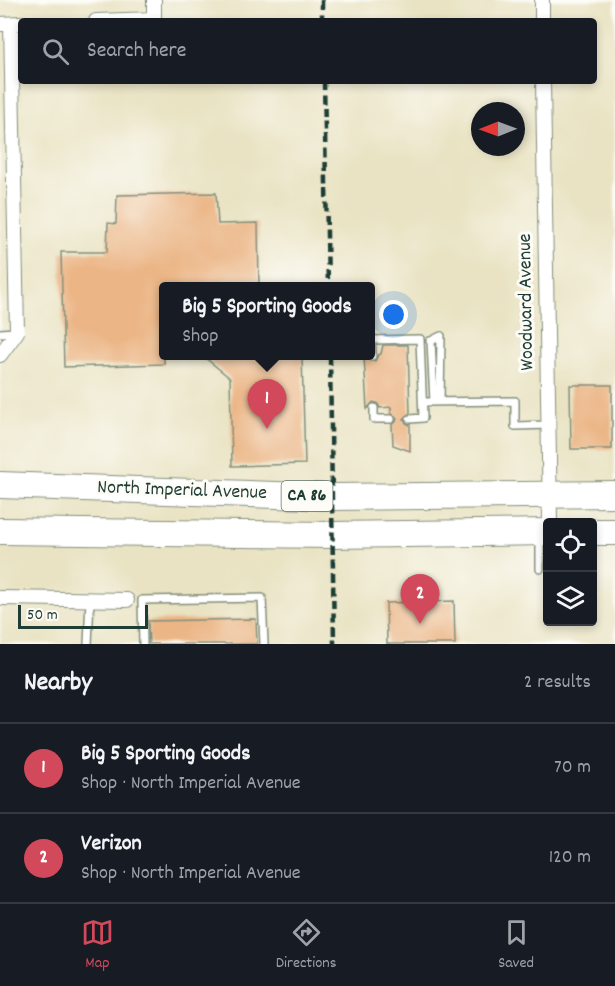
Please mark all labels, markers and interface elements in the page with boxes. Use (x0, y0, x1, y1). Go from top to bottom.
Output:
search box (18, 18, 597, 84)
icon: search (39, 35, 72, 68)
text: Search here (87, 36, 186, 67)
north arrow (471, 102, 525, 156)
street label: Woodward Avenue (512, 233, 542, 371)
popup (159, 282, 375, 360)
text: Big 5 Sporting Goods (182, 292, 352, 323)
your location (379, 300, 408, 329)
text: Shop (182, 323, 218, 351)
pin: 1 (248, 380, 286, 429)
street label: North Imperial Avenue (97, 474, 268, 508)
road number: CA 86 (282, 481, 332, 511)
map controls (543, 518, 597, 626)
button: locate (543, 518, 597, 572)
button: layers (543, 572, 597, 626)
pin: 2 (400, 574, 440, 624)
scale bar (18, 602, 148, 630)
text: 50 m (27, 604, 58, 627)
text: Nearby (24, 665, 92, 702)
text: 2 results (524, 669, 591, 697)
text: Big 5 Sporting Goods (81, 739, 250, 770)
text: 1 (41, 754, 46, 782)
text: 70 m (554, 754, 591, 782)
text: Shop · North Imperial Avenue (81, 770, 301, 798)
text: Verizon (81, 829, 142, 860)
text: 2 (39, 844, 48, 872)
text: 120 m (549, 844, 591, 872)
text: Shop · North Imperial Avenue (81, 860, 301, 888)
tab: Map (81, 916, 114, 975)
tab: Directions (276, 916, 336, 975)
tab: Saved (498, 916, 534, 975)

